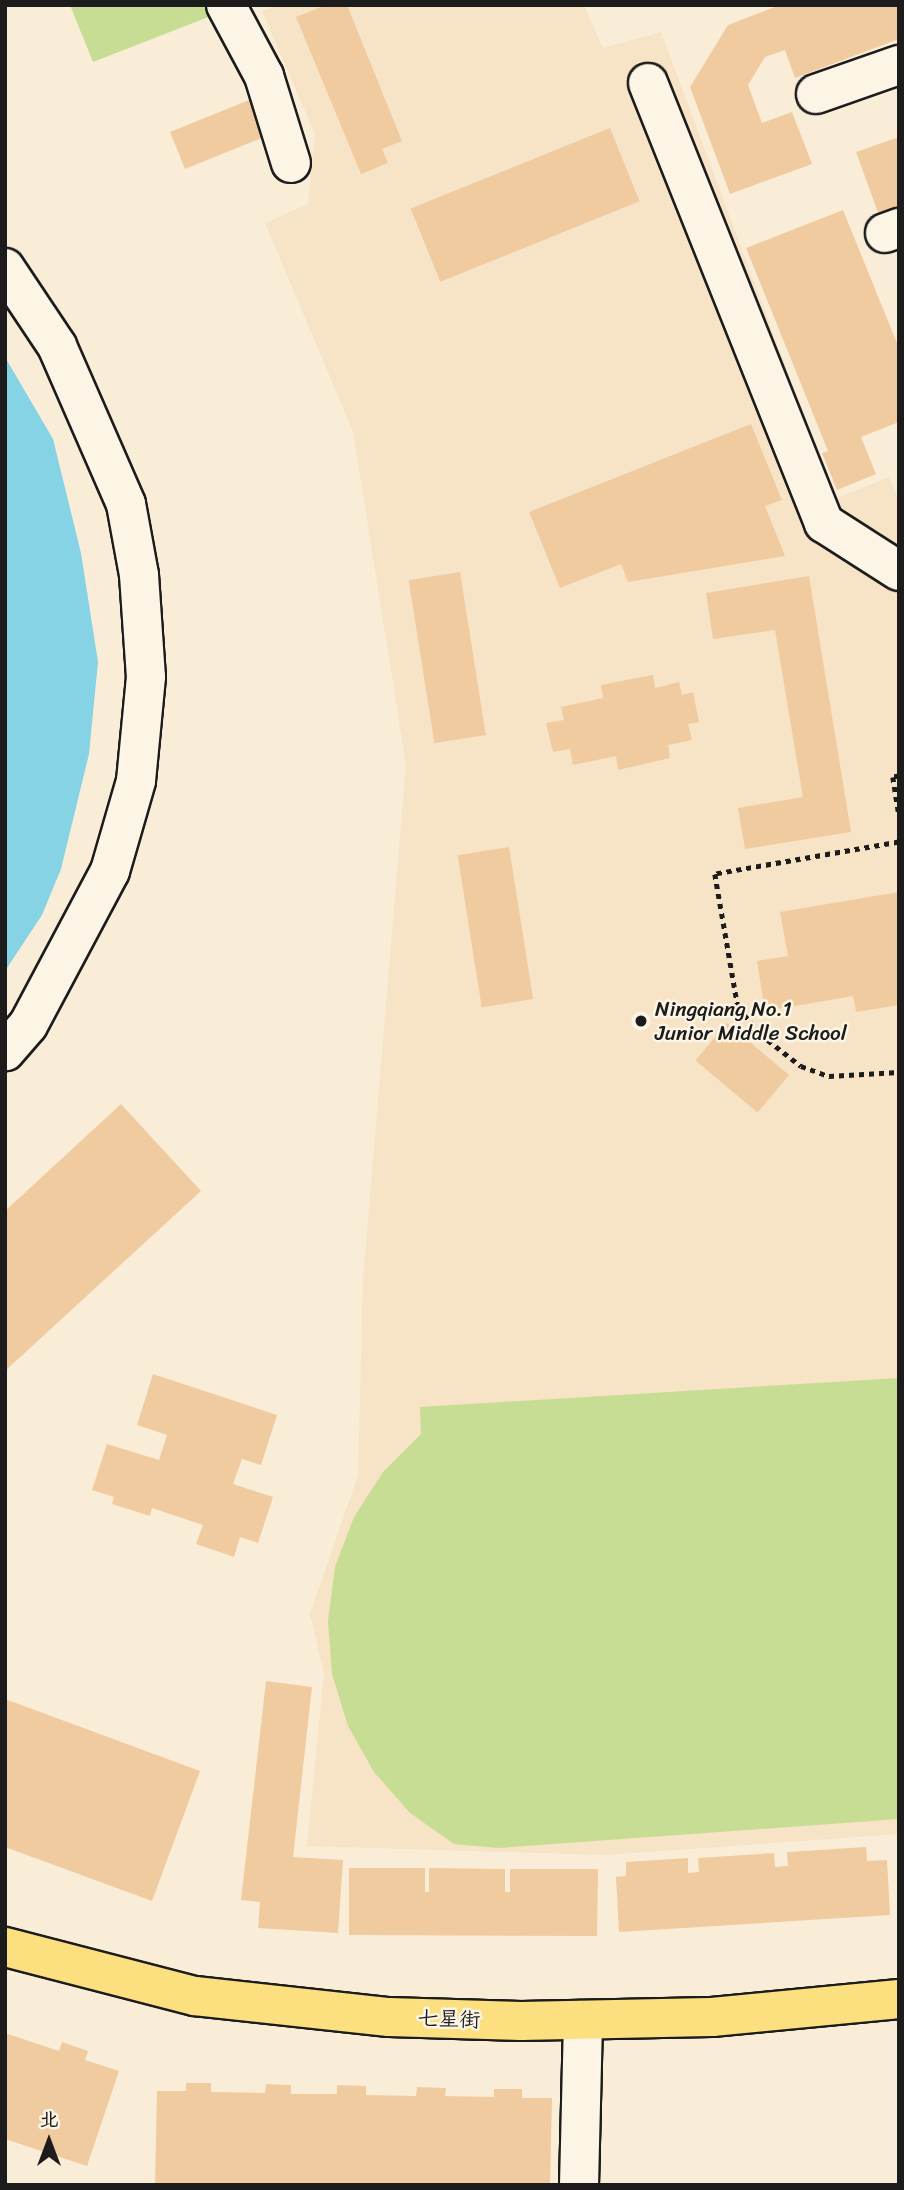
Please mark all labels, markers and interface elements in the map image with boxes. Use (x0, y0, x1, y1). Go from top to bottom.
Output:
place label: Ningqiang No.1 Junior Middle School (655, 996, 847, 1046)
marker: Ningqiang No.1 Junior Middle School (633, 1013, 649, 1029)
street label: 七星街 (417, 2005, 481, 2033)
text: 北 (39, 2103, 59, 2136)
north arrow (14, 2106, 84, 2176)

